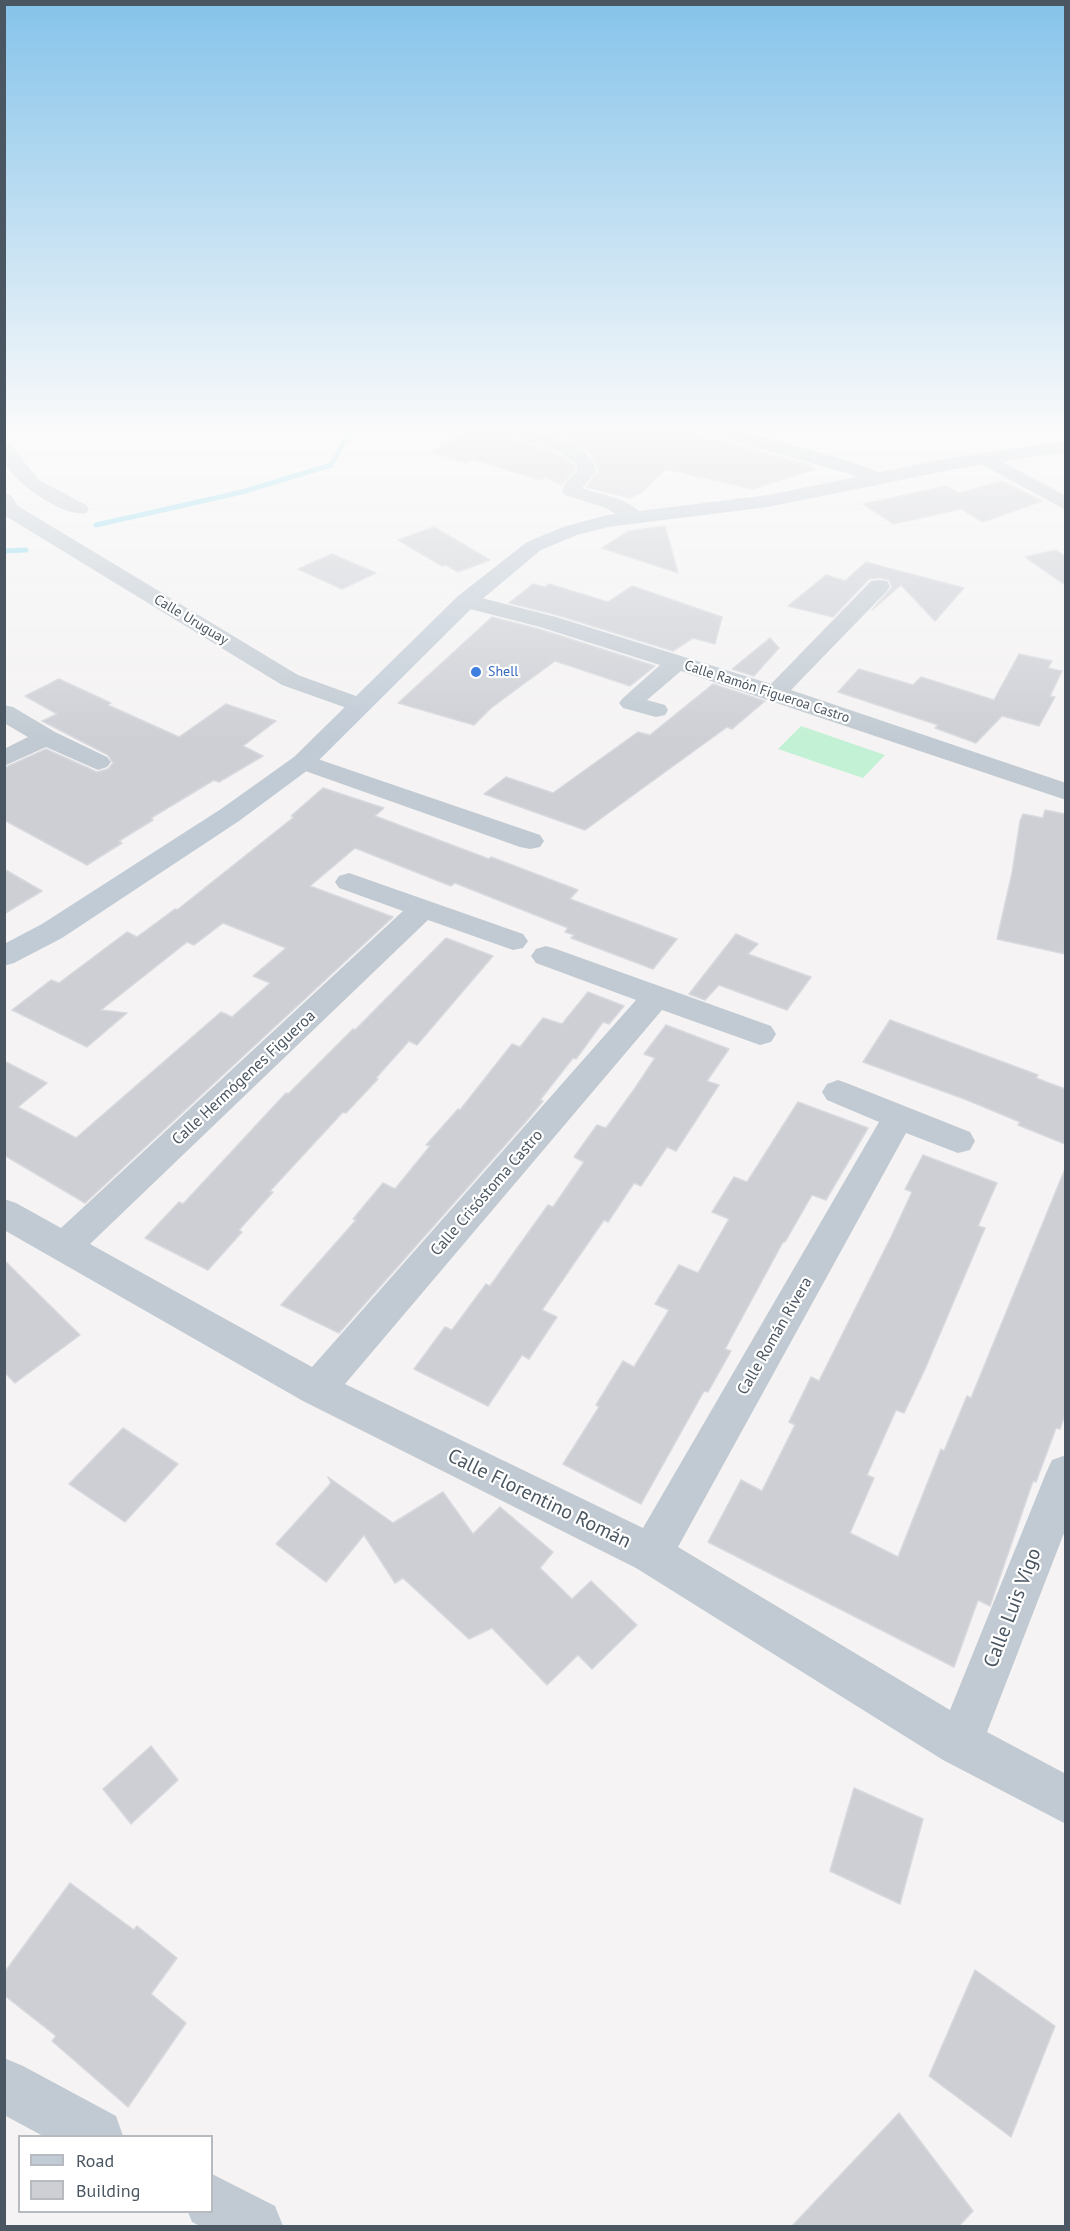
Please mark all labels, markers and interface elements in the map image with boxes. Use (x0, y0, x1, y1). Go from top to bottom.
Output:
street label: Calle Uruguay (151, 591, 231, 649)
street label: Calle Ramón Figueroa Castro (682, 657, 852, 727)
place label: Shell (488, 664, 518, 680)
marker: Shell (469, 665, 483, 679)
street label: Calle Hermógenes Figueroa (168, 1007, 320, 1149)
street label: Calle Crisóstoma Castro (427, 1126, 547, 1260)
street label: Calle Román Rivera (734, 1274, 816, 1398)
street label: Calle Florentino Román (443, 1444, 635, 1554)
street label: Calle Luis Vigo (979, 1545, 1047, 1671)
legend (18, 2135, 213, 2213)
text: Road (76, 2149, 114, 2172)
text: Building (76, 2179, 140, 2202)

